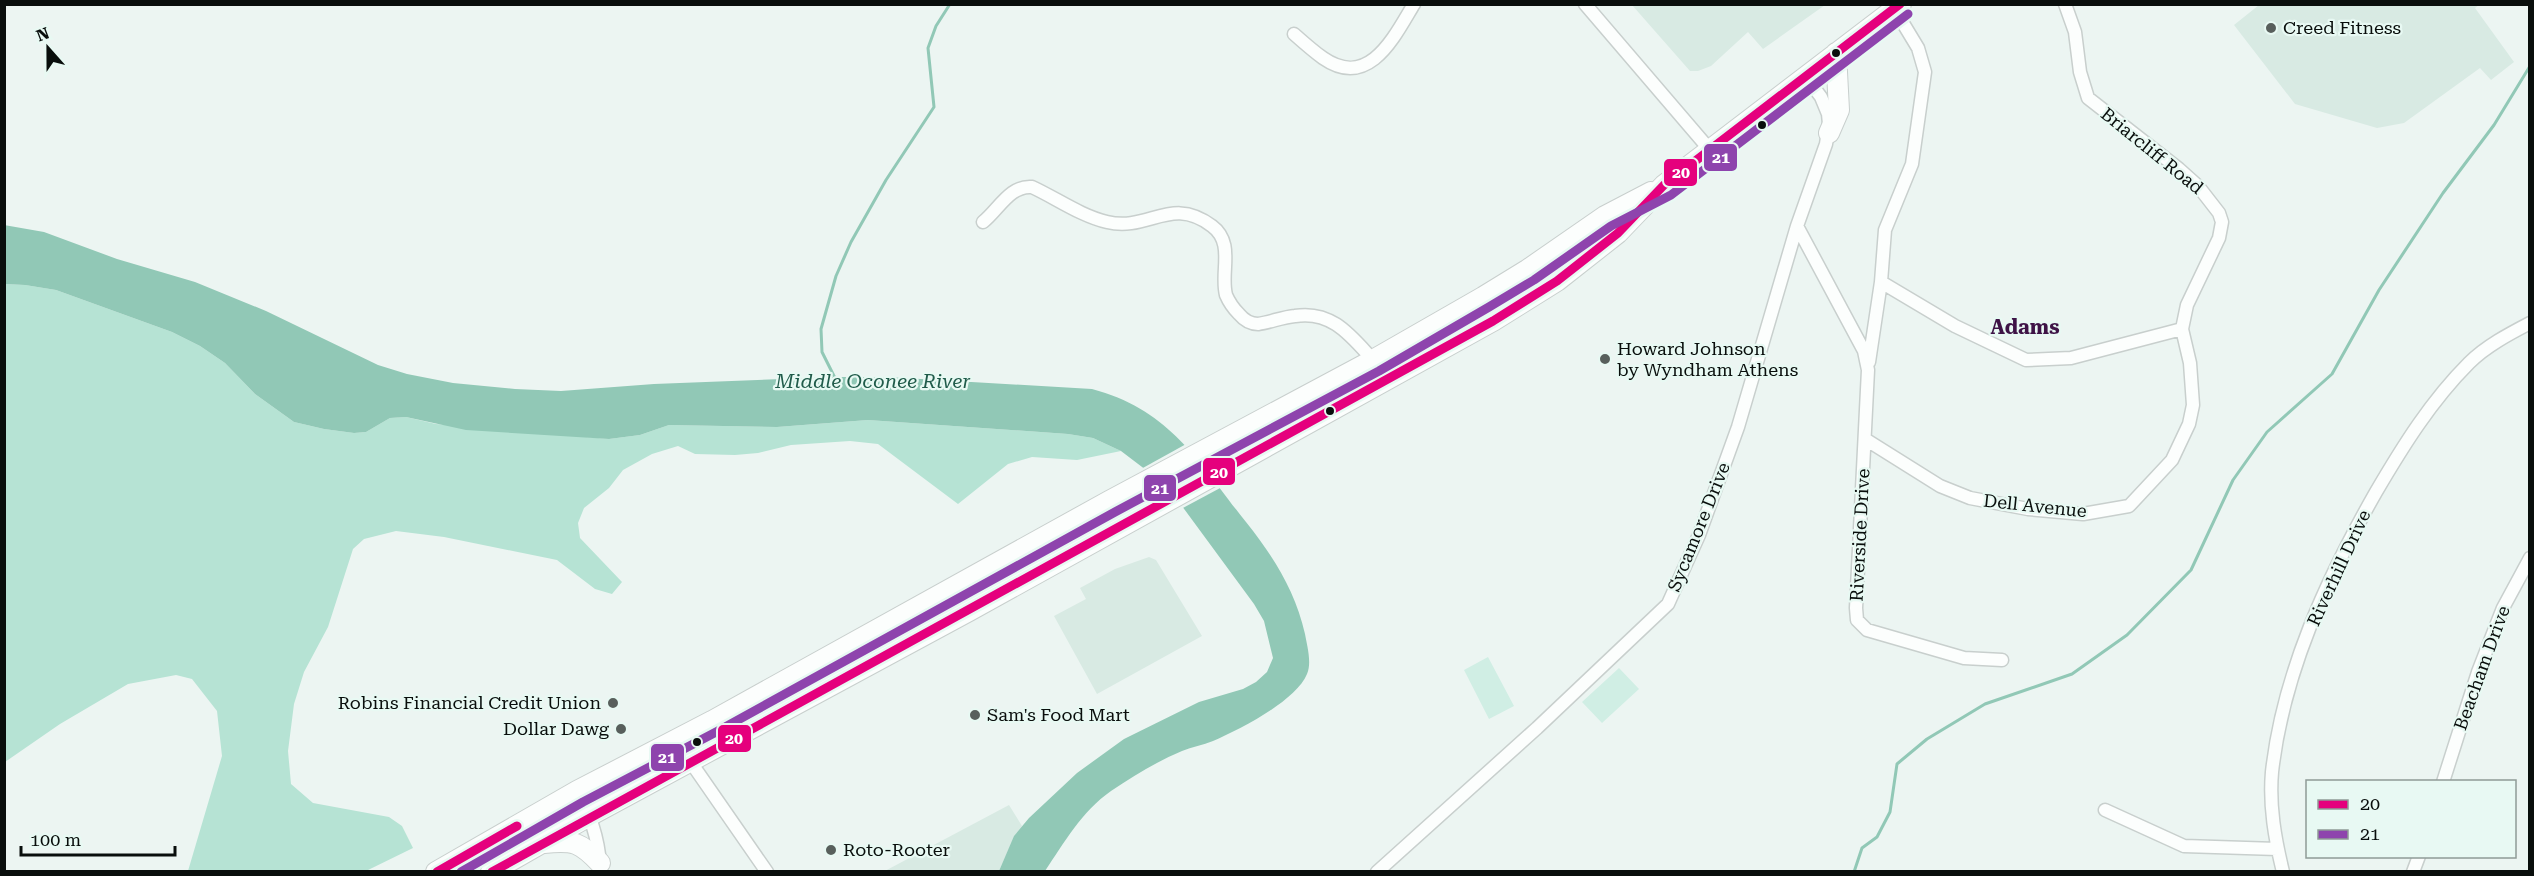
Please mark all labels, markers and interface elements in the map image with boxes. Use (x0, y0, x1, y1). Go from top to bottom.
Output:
place label: Creed Fitness (2283, 17, 2401, 38)
north arrow (18, 18, 78, 78)
marker: Creed Fitness (2264, 21, 2278, 35)
text: N (34, 23, 52, 46)
unlabelled marker (1830, 47, 1842, 59)
street label: Briarcliff Road (2097, 103, 2208, 198)
unlabelled marker (1756, 119, 1768, 131)
line badge: 21 (1703, 143, 1738, 172)
text: 21 (1712, 148, 1730, 167)
line badge: 20 (1663, 158, 1698, 187)
text: 20 (1672, 163, 1690, 182)
district label: Adams (1991, 315, 2059, 339)
place label: Howard Johnson by Wyndham Athens (1617, 338, 1798, 380)
marker: Howard Johnson by Wyndham Athens (1598, 352, 1612, 366)
water label: Middle Oconee River (774, 369, 971, 393)
unlabelled marker (1324, 405, 1336, 417)
line badge: 20 (1202, 457, 1236, 486)
street label: Sycamore Drive (1663, 459, 1734, 594)
text: 20 (1210, 463, 1228, 482)
street label: Riverside Drive (1846, 468, 1873, 602)
line badge: 21 (1143, 474, 1177, 502)
text: 21 (1151, 479, 1169, 498)
street label: Dell Avenue (1982, 490, 2088, 521)
street label: Riverhill Drive (2302, 506, 2375, 629)
street label: Beacham Drive (2449, 603, 2514, 733)
place label: Robins Financial Credit Union (338, 692, 601, 713)
marker: Robins Financial Credit Union (606, 696, 620, 710)
place label: Sam's Food Mart (987, 704, 1130, 725)
marker: Sam's Food Mart (968, 708, 982, 722)
place label: Dollar Dawg (503, 718, 610, 739)
marker: Dollar Dawg (614, 722, 628, 736)
line badge: 20 (717, 724, 752, 753)
text: 20 (725, 729, 743, 748)
unlabelled marker (691, 736, 703, 748)
line badge: 21 (650, 743, 685, 772)
text: 21 (658, 748, 676, 767)
legend (2306, 780, 2516, 858)
text: 20 (2360, 793, 2380, 814)
scale bar (21, 819, 176, 857)
text: 21 (2360, 823, 2380, 844)
text: 100 m (30, 829, 81, 850)
place label: Roto-Rooter (843, 839, 950, 860)
marker: Roto-Rooter (824, 843, 838, 857)

